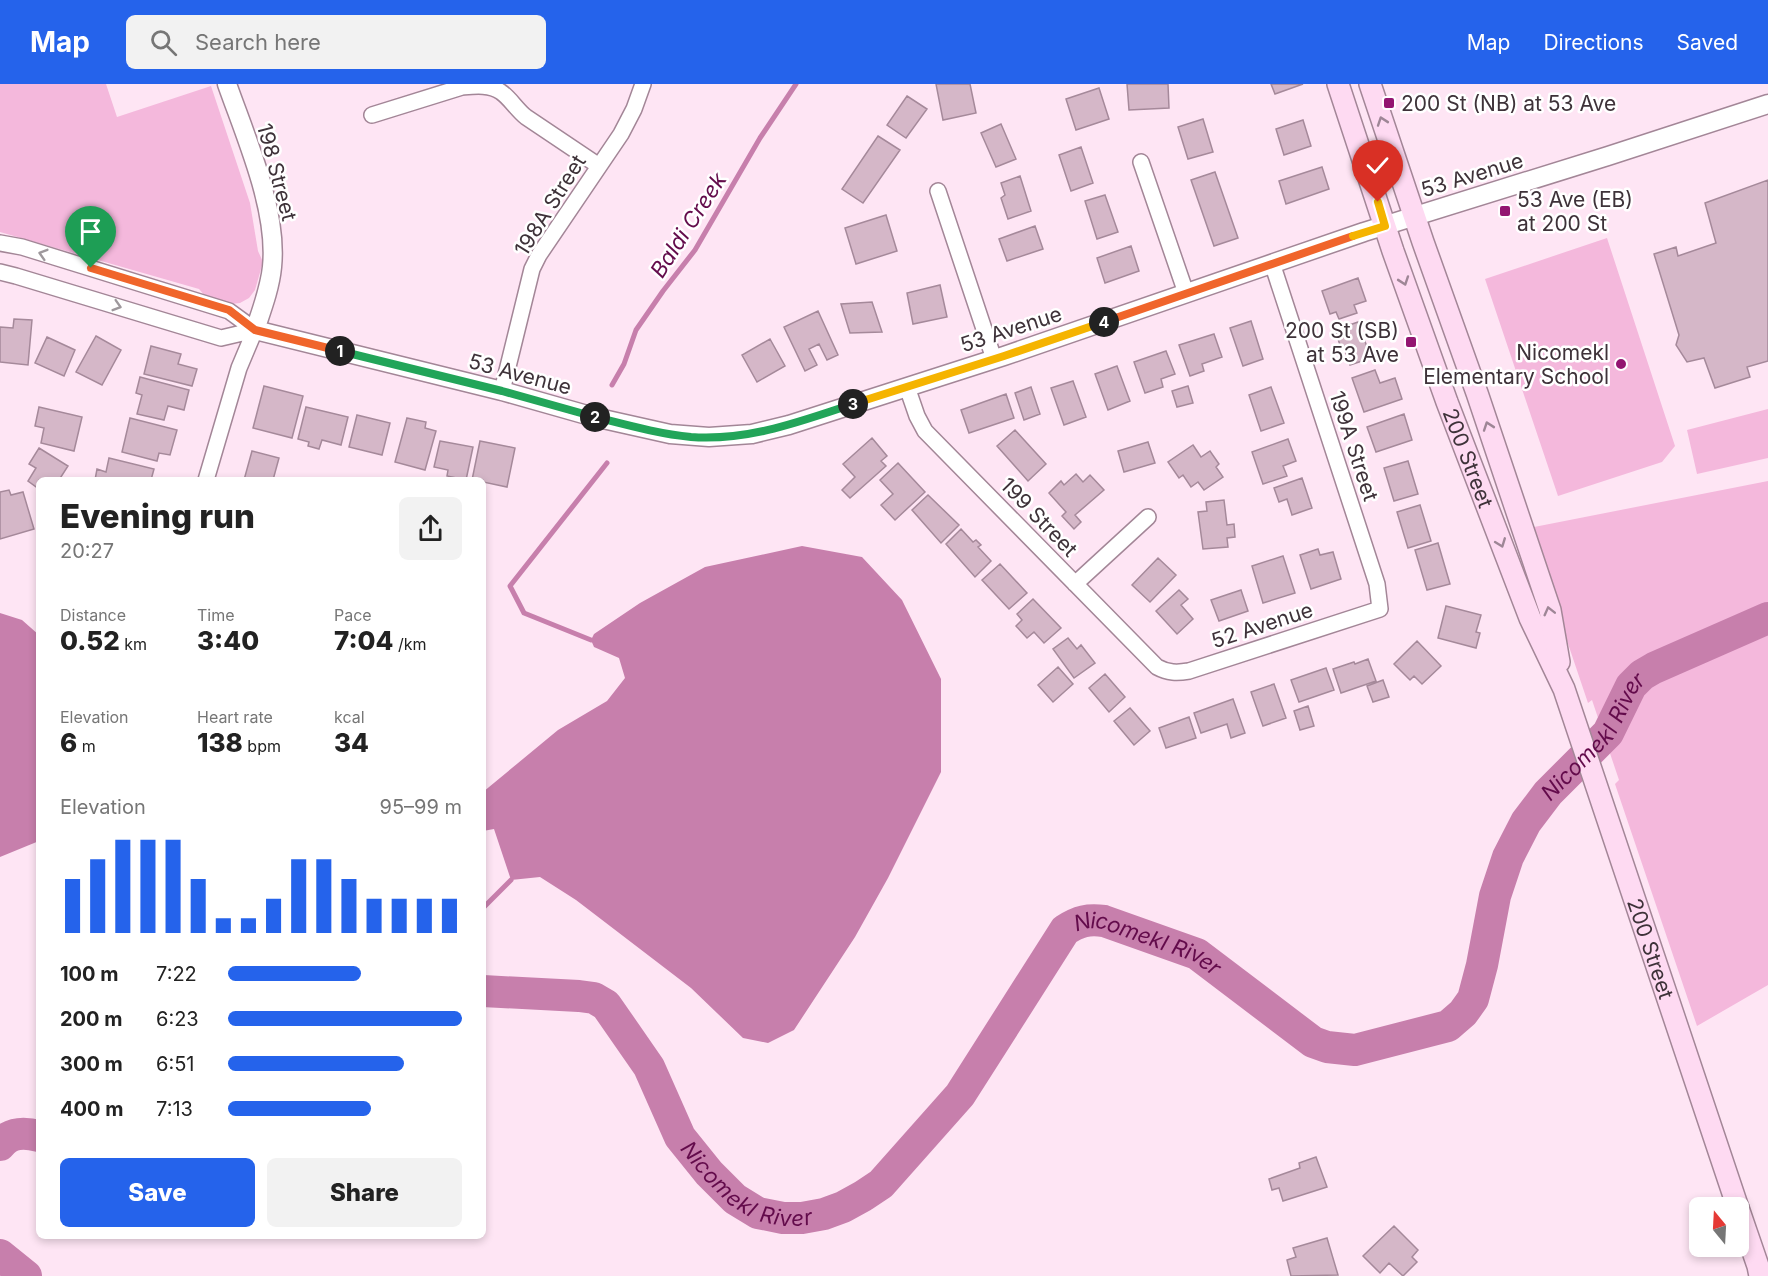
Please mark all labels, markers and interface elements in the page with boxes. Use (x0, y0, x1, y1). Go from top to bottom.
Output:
search box (126, 15, 546, 69)
text: Map (30, 25, 90, 59)
icon: search (147, 26, 180, 59)
text: Search here (195, 29, 321, 55)
text: Map (1467, 30, 1510, 55)
text: Directions (1543, 30, 1644, 55)
text: Saved (1677, 30, 1738, 55)
place label: 200 St (NB) at 53 Ave (1401, 91, 1616, 116)
marker: 200 St (NB) at 53 Ave (1382, 96, 1396, 110)
one-way arrow (1377, 116, 1390, 127)
street label: 198 Street (252, 121, 302, 224)
pin (1352, 140, 1403, 202)
street label: 53 Avenue (1418, 148, 1526, 202)
icon: check (1361, 149, 1394, 182)
street label: 198A Street (509, 150, 591, 260)
water label: Baldi Creek (645, 167, 732, 282)
place label: 53 Ave (EB) at 200 St (1517, 187, 1633, 236)
marker: 53 Ave (EB) at 200 St (1498, 204, 1512, 218)
pin (65, 206, 116, 268)
icon: arrive (74, 215, 107, 248)
one-way arrow (38, 249, 49, 261)
one-way arrow (1397, 275, 1410, 286)
one-way arrow (111, 299, 122, 311)
street label: 53 Avenue (957, 301, 1065, 357)
pin: 4 (1089, 307, 1119, 337)
text: 4 (1099, 312, 1109, 332)
place label: 200 St (SB) at 53 Ave (1285, 318, 1399, 367)
marker: 200 St (SB) at 53 Ave (1404, 335, 1418, 349)
pin: 1 (325, 336, 355, 366)
place label: Nicomekl Elementary School (1423, 340, 1609, 389)
text: 1 (337, 341, 343, 361)
street label: 53 Avenue (466, 348, 574, 400)
marker: Nicomekl Elementary School (1614, 357, 1628, 371)
street label: 199A Street (1324, 388, 1384, 504)
pin: 3 (838, 389, 868, 419)
text: 3 (848, 394, 858, 414)
pin: 2 (580, 402, 610, 432)
street label: 200 Street (1438, 405, 1499, 511)
text: 2 (590, 407, 600, 427)
one-way arrow (1483, 421, 1495, 432)
street label: 199 Street (995, 472, 1083, 562)
text: Evening run (60, 496, 255, 536)
button: share (399, 497, 462, 560)
one-way arrow (1494, 536, 1506, 547)
text: 20:27 (60, 539, 114, 563)
street label: 52 Avenue (1208, 597, 1316, 653)
text: Distance (60, 605, 126, 625)
text: Time (197, 605, 235, 625)
text: Pace (334, 605, 372, 625)
one-way arrow (1544, 606, 1557, 616)
text: 0.52 (60, 625, 120, 656)
text: 3:40 (197, 625, 259, 656)
text: 7:04 (334, 625, 393, 656)
text: km (120, 634, 147, 654)
text: /km (393, 634, 427, 654)
water label: Nicomekl River (1535, 667, 1650, 806)
text: Elevation (60, 707, 129, 727)
text: Heart rate (197, 707, 273, 727)
text: kcal (334, 707, 365, 727)
text: 6 (60, 727, 77, 758)
text: 138 (197, 727, 243, 758)
text: 34 (334, 727, 369, 758)
text: m (77, 736, 96, 756)
text: bpm (243, 736, 281, 756)
text: Elevation (60, 795, 146, 819)
text: 95–99 m (379, 795, 462, 819)
street label: 200 Street (1623, 895, 1680, 1002)
water label: Nicomekl River (1071, 907, 1227, 981)
text: 100 m (60, 962, 119, 986)
text: 7:22 (156, 962, 197, 986)
text: 200 m (60, 1007, 123, 1031)
text: 6:23 (156, 1007, 199, 1031)
text: 300 m (60, 1052, 123, 1076)
text: 6:51 (156, 1052, 194, 1076)
text: 400 m (60, 1097, 124, 1121)
text: 7:13 (156, 1097, 193, 1121)
water label: Nicomekl River (676, 1136, 815, 1231)
button: Save (60, 1158, 255, 1227)
button: Share (267, 1158, 462, 1227)
north arrow (1689, 1197, 1749, 1257)
map controls (1689, 1197, 1749, 1257)

